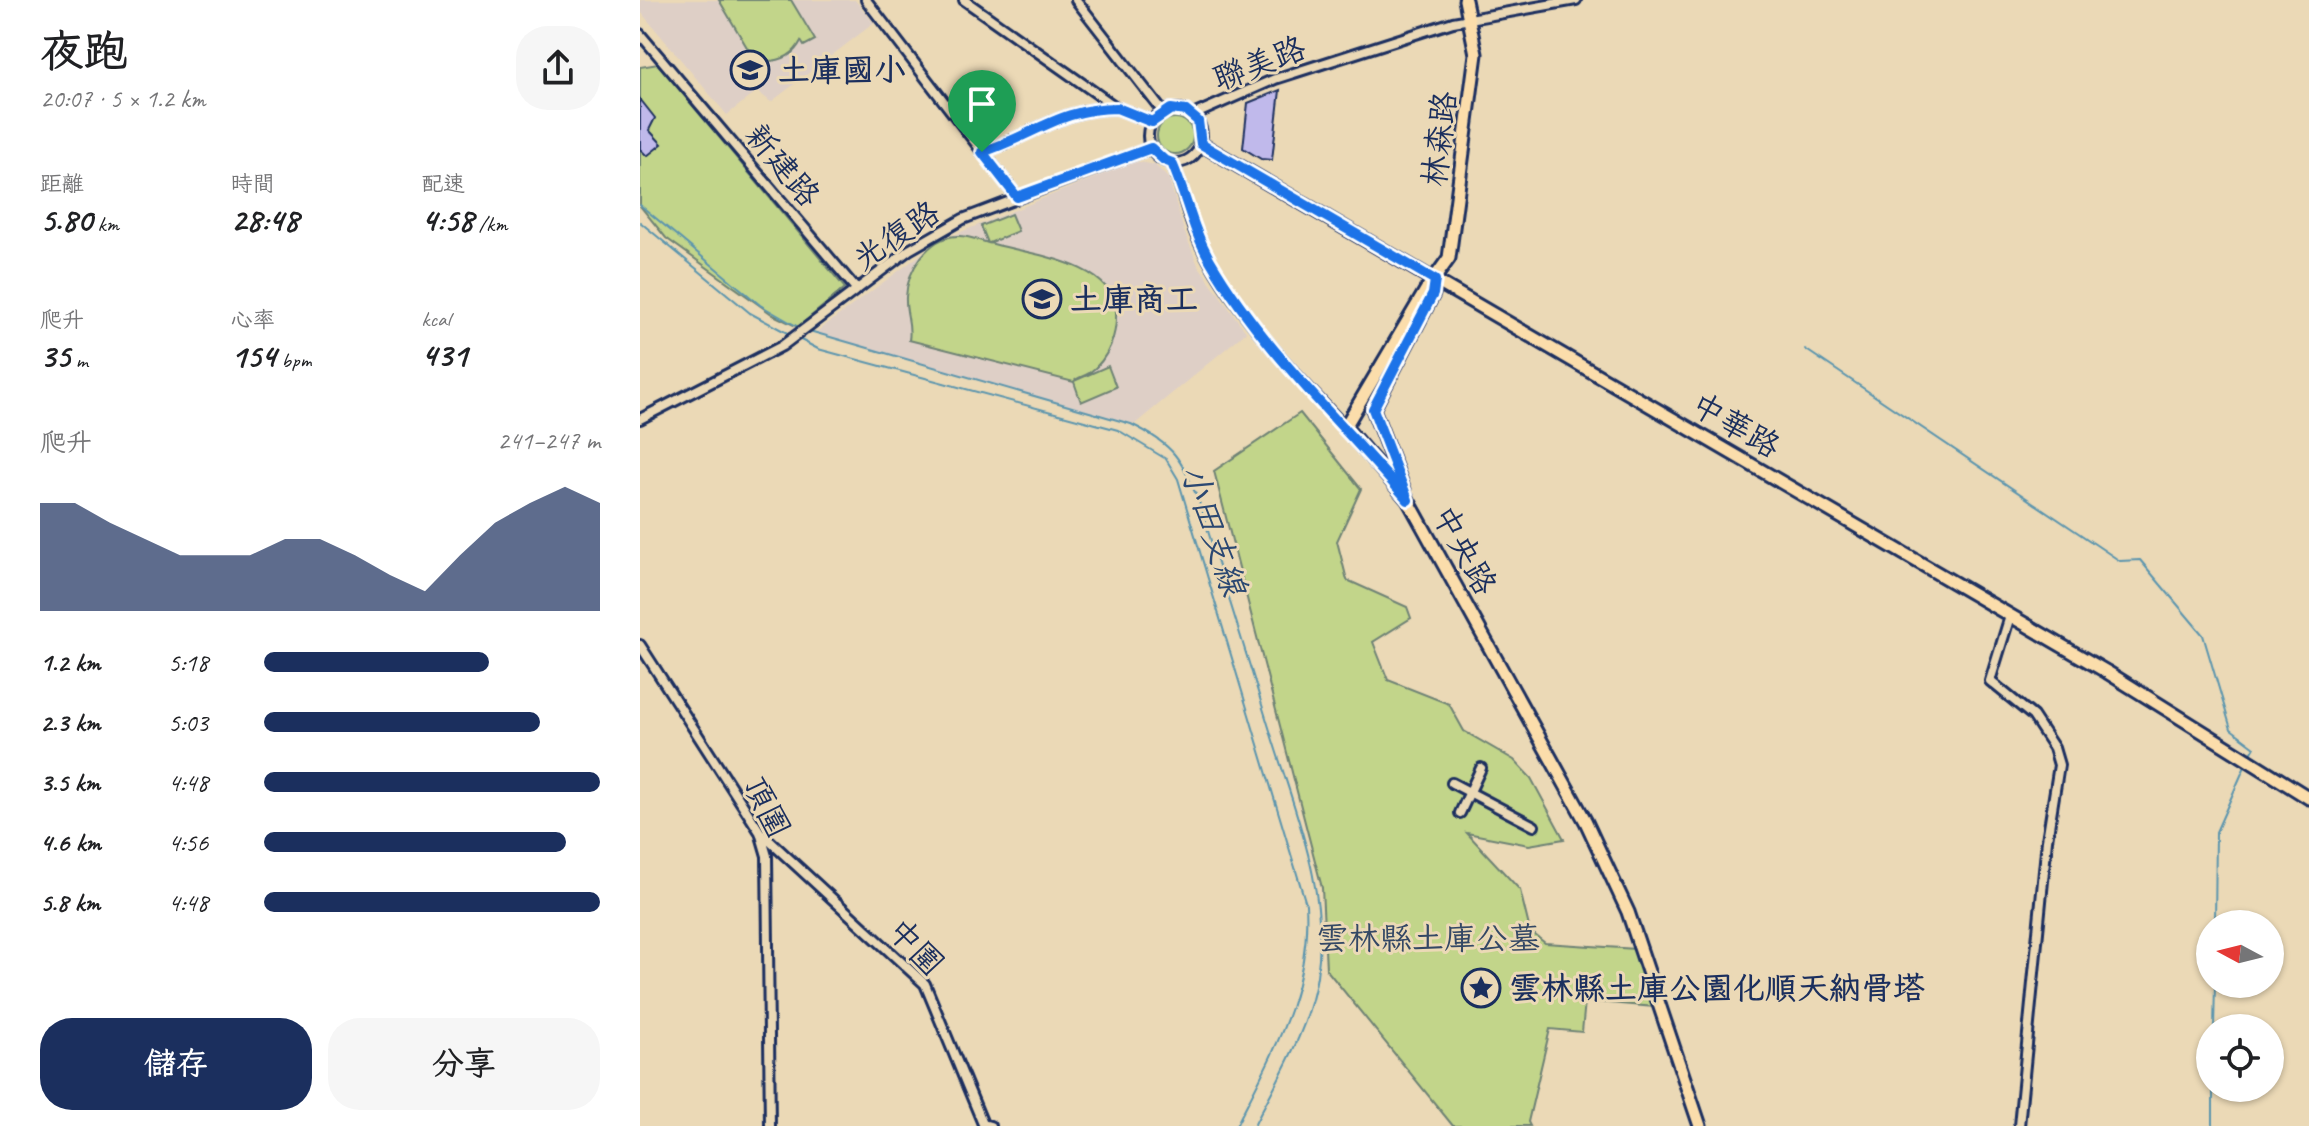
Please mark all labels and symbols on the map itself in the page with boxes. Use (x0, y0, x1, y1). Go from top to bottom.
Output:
street label: 聯美路 (1207, 27, 1311, 100)
school or university icon: 土庫國小 (729, 49, 771, 91)
place label: 土庫國小 (778, 50, 906, 91)
pin (948, 70, 1016, 152)
street label: 林森路 (1413, 89, 1466, 189)
street label: 新建路 (736, 115, 829, 215)
street label: 光復路 (845, 192, 948, 279)
school or university icon: 土庫商工 (1021, 278, 1063, 320)
place label: 土庫商工 (1070, 279, 1198, 320)
street label: 中華路 (1684, 384, 1788, 467)
water label: 小田支線 (1171, 459, 1257, 603)
street label: 中央路 (1423, 498, 1506, 602)
street label: 頂圍 (734, 769, 799, 845)
street label: 中圍 (879, 910, 952, 985)
north arrow (2196, 910, 2284, 998)
park label: 雲林縣土庫公墓 (1316, 918, 1540, 959)
place icon: 雲林縣土庫公園化順天納骨塔 (1460, 967, 1502, 1009)
place label: 雲林縣土庫公園化順天納骨塔 (1509, 968, 1925, 1009)

